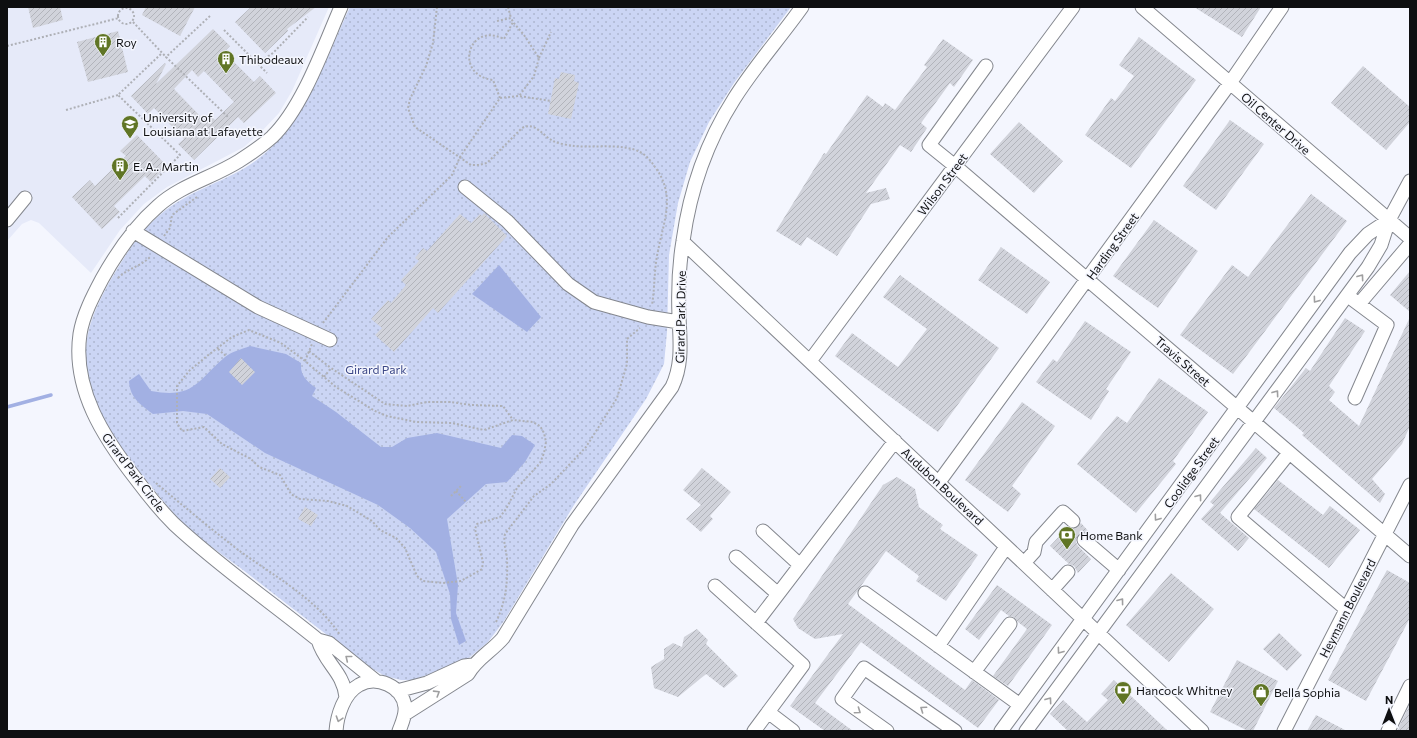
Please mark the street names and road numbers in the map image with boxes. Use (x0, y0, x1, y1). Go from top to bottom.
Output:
street label: Oil Center Drive (1239, 89, 1313, 157)
street label: Wilson Street (914, 150, 970, 218)
street label: Harding Street (1083, 210, 1141, 282)
street label: Girard Park Drive (672, 270, 688, 364)
street label: Travis Street (1153, 333, 1213, 389)
street label: Girard Park Circle (100, 430, 168, 514)
street label: Coolidge Street (1160, 434, 1222, 510)
street label: Audubon Boulevard (899, 445, 987, 528)
street label: Heymann Boulevard (1316, 556, 1378, 660)

